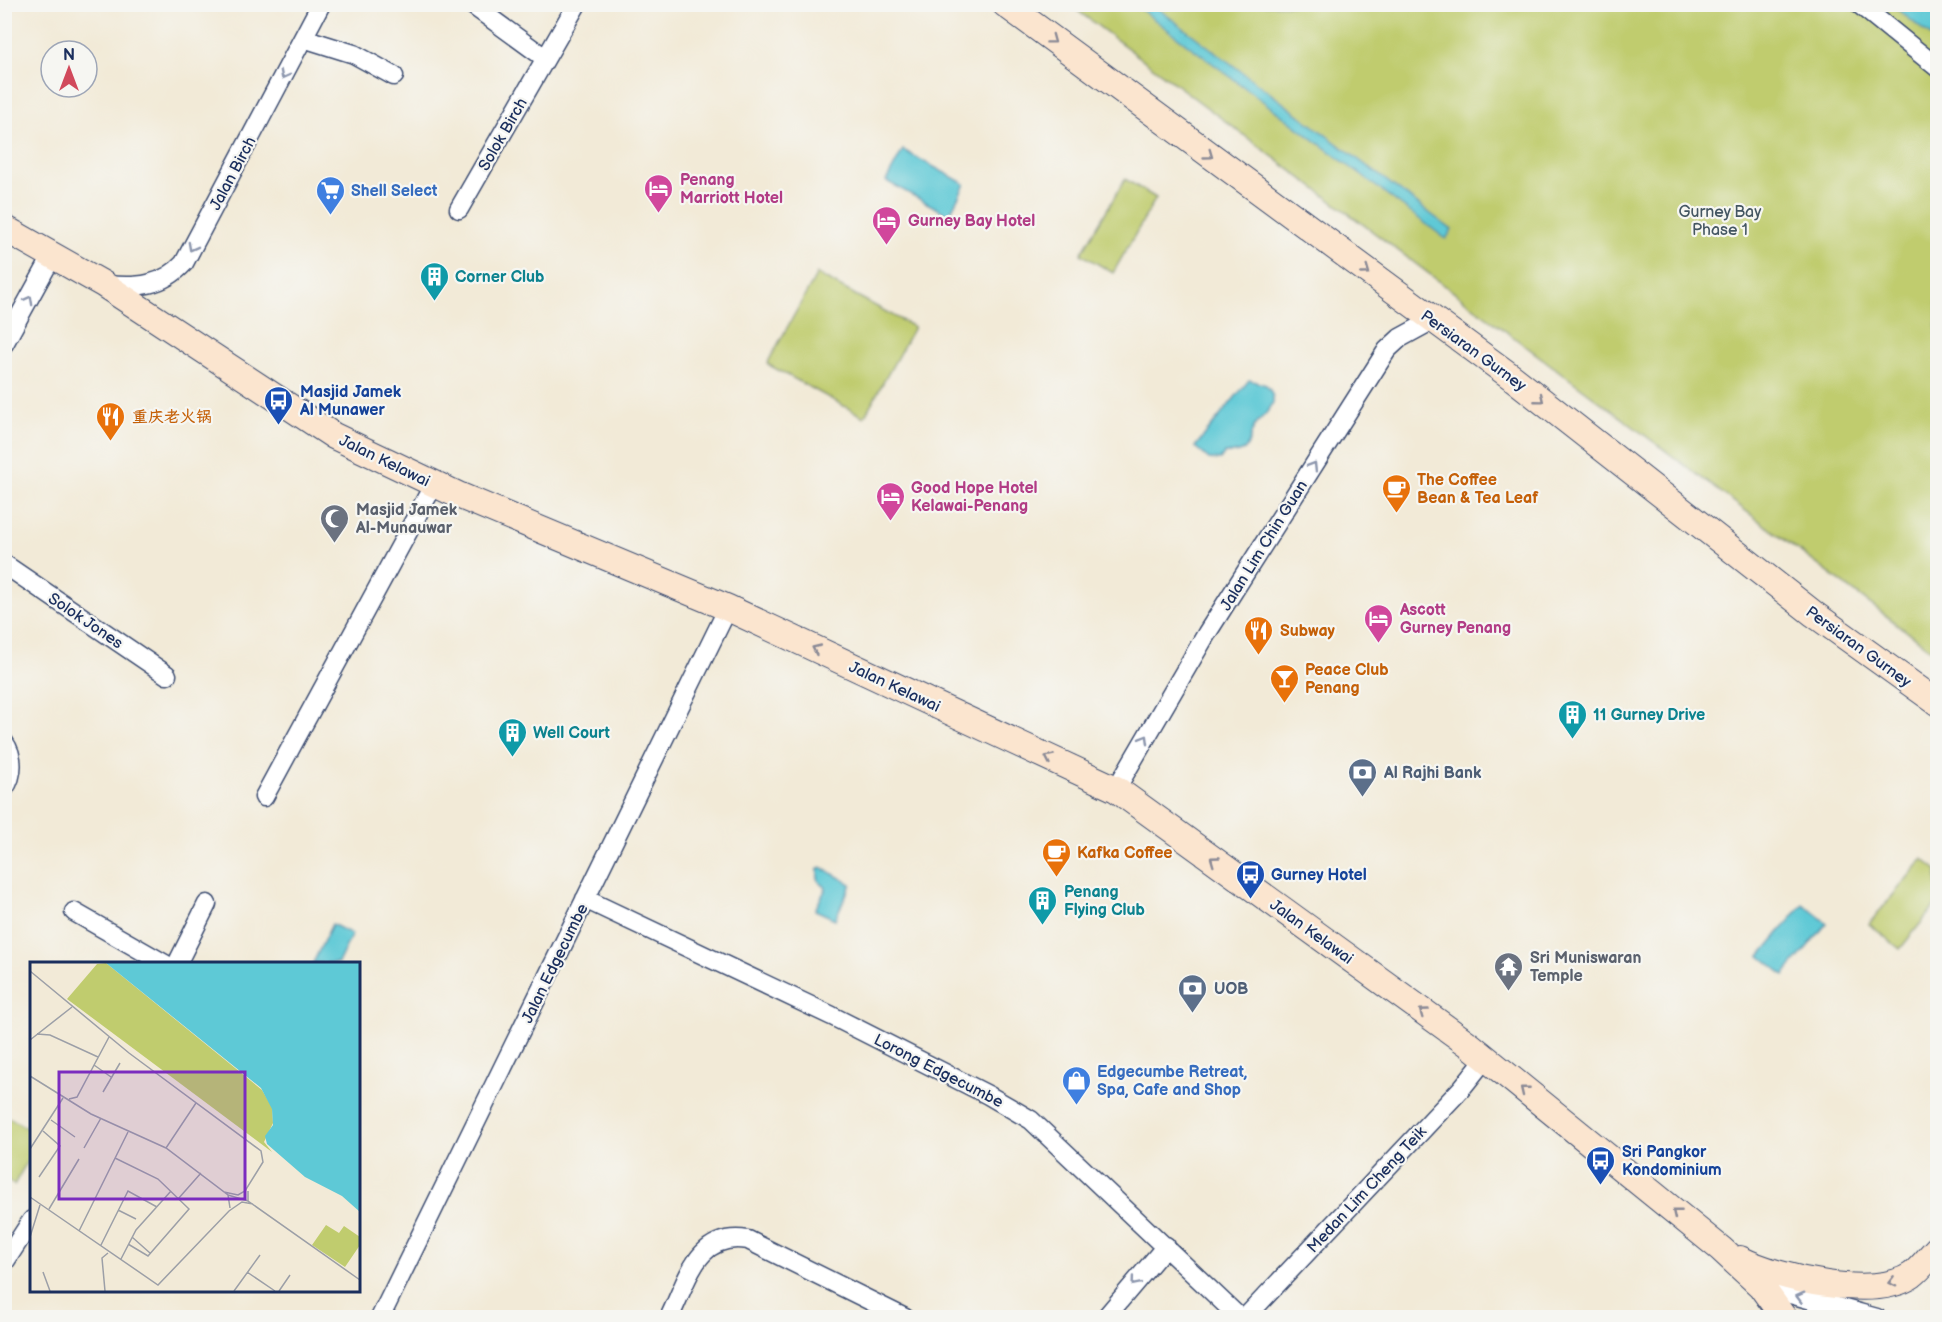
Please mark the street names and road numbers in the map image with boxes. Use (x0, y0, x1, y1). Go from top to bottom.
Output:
street label: Solok Birch (475, 95, 532, 175)
street label: Jalan Birch (206, 134, 261, 214)
street label: Persiaran Gurney (1417, 307, 1530, 396)
street label: Jalan Kelawai (336, 431, 433, 491)
street label: Jalan Lim Chin Guan (1217, 477, 1312, 614)
street label: Solok Jones (44, 589, 126, 653)
street label: Persiaran Gurney (1802, 603, 1915, 692)
street label: Jalan Kelawai (846, 658, 943, 717)
street label: Jalan Kelawai (1266, 896, 1357, 969)
street label: Jalan Edgecumbe (518, 900, 593, 1027)
street label: Lorong Edgecumbe (870, 1030, 1007, 1112)
street label: Medan Lim Cheng Teik (1303, 1123, 1431, 1257)

